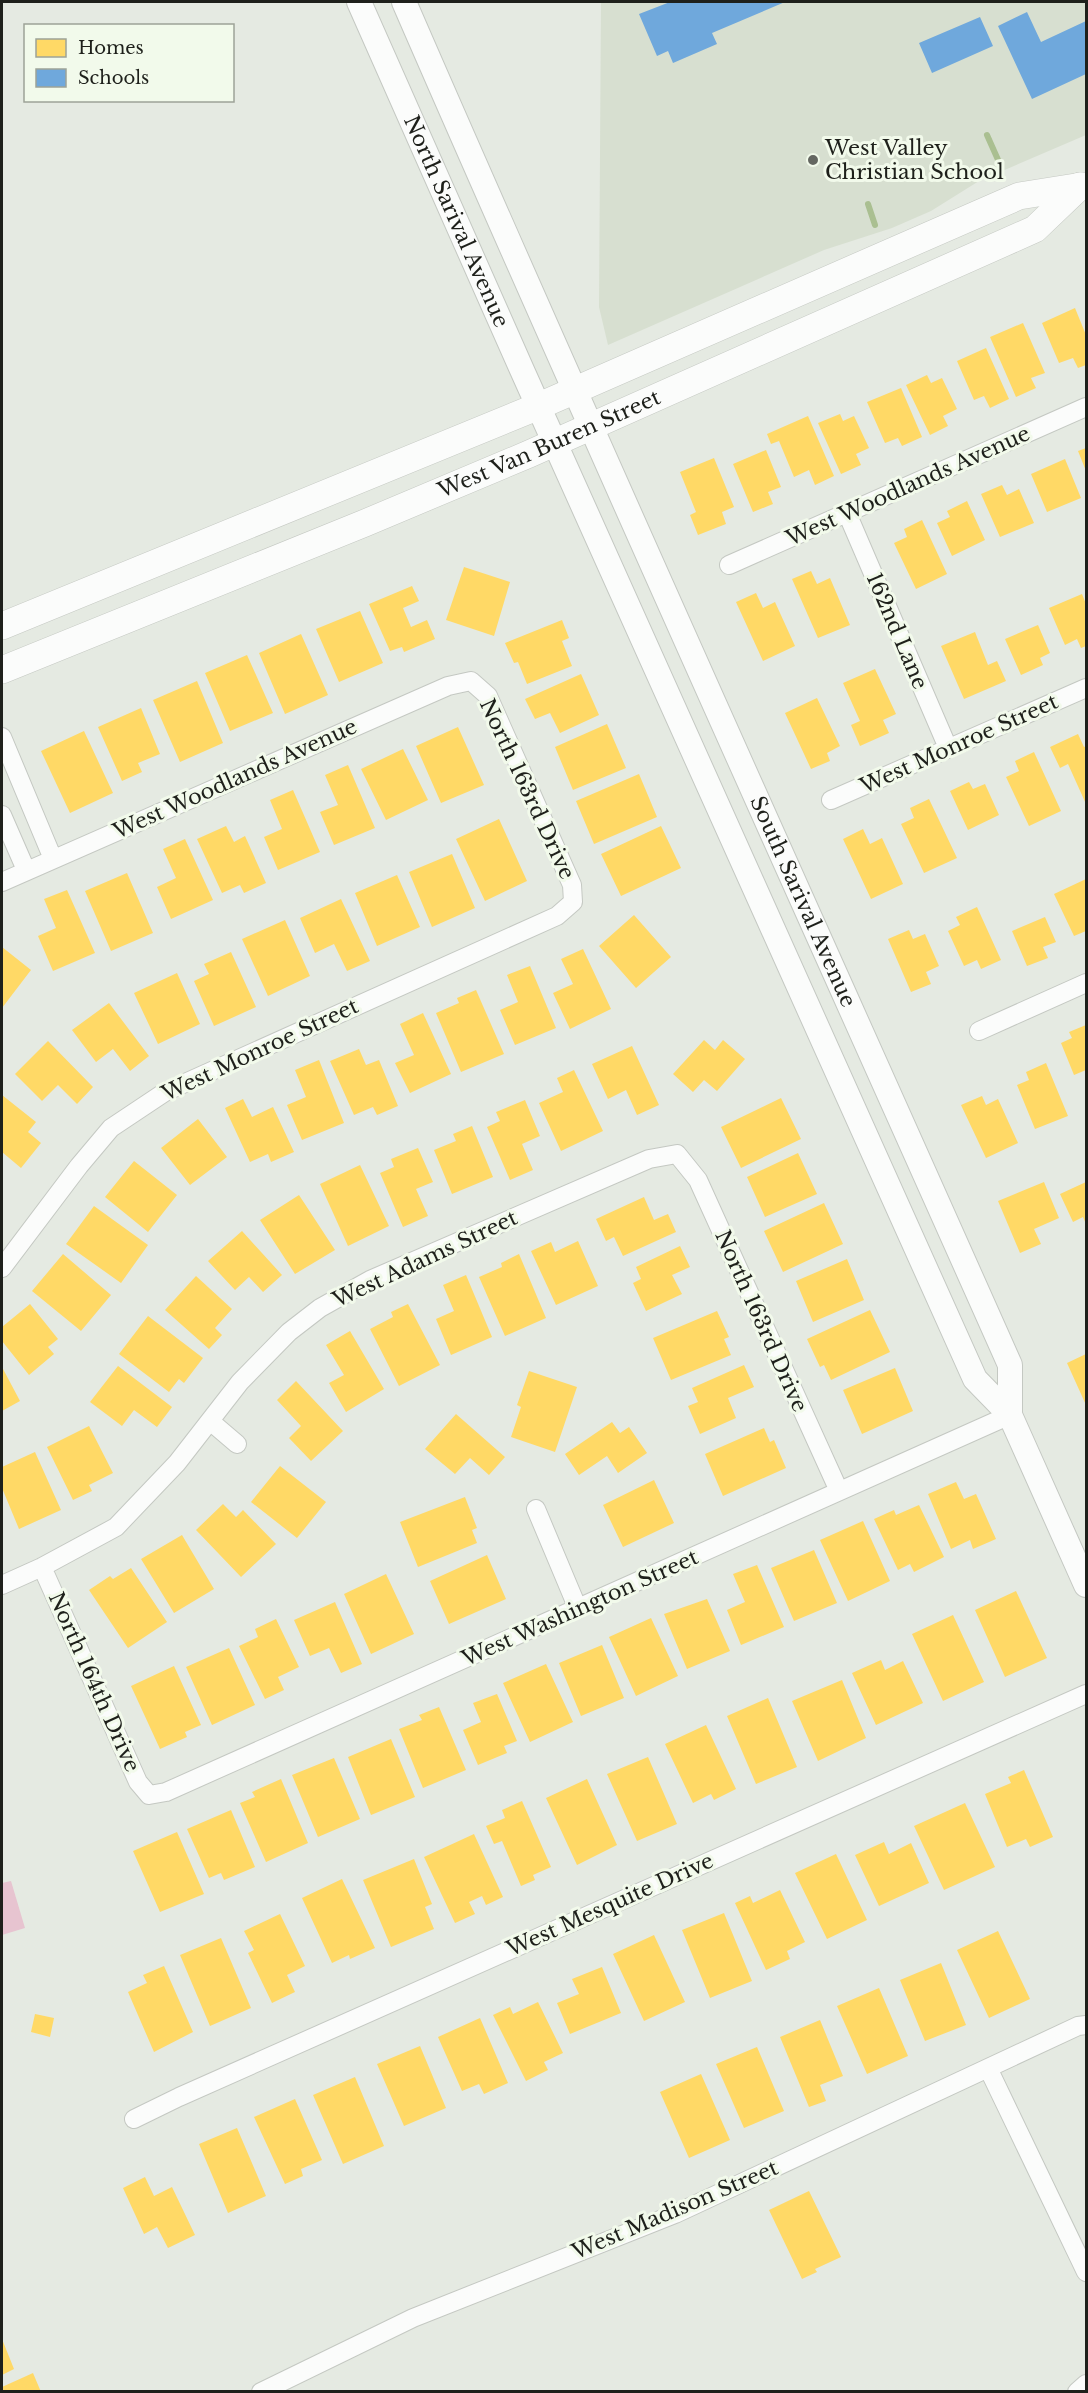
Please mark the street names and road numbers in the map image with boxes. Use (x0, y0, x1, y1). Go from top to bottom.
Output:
street label: North Sarival Avenue (398, 111, 514, 331)
street label: West Van Buren Street (433, 384, 665, 504)
street label: West Woodlands Avenue (781, 420, 1034, 552)
street label: 162nd Lane (861, 569, 933, 693)
street label: West Monroe Street (855, 689, 1062, 800)
street label: North 163rd Drive (474, 695, 580, 883)
street label: West Woodlands Avenue (108, 713, 361, 845)
street label: South Sarival Avenue (744, 792, 861, 1011)
street label: West Monroe Street (157, 993, 362, 1107)
street label: West Adams Street (328, 1205, 522, 1314)
street label: North 163rd Drive (709, 1226, 813, 1416)
street label: West Washington Street (457, 1544, 702, 1672)
street label: North 164th Drive (43, 1588, 145, 1776)
street label: West Mesquite Drive (502, 1848, 717, 1963)
street label: West Madison Street (567, 2155, 782, 2266)

